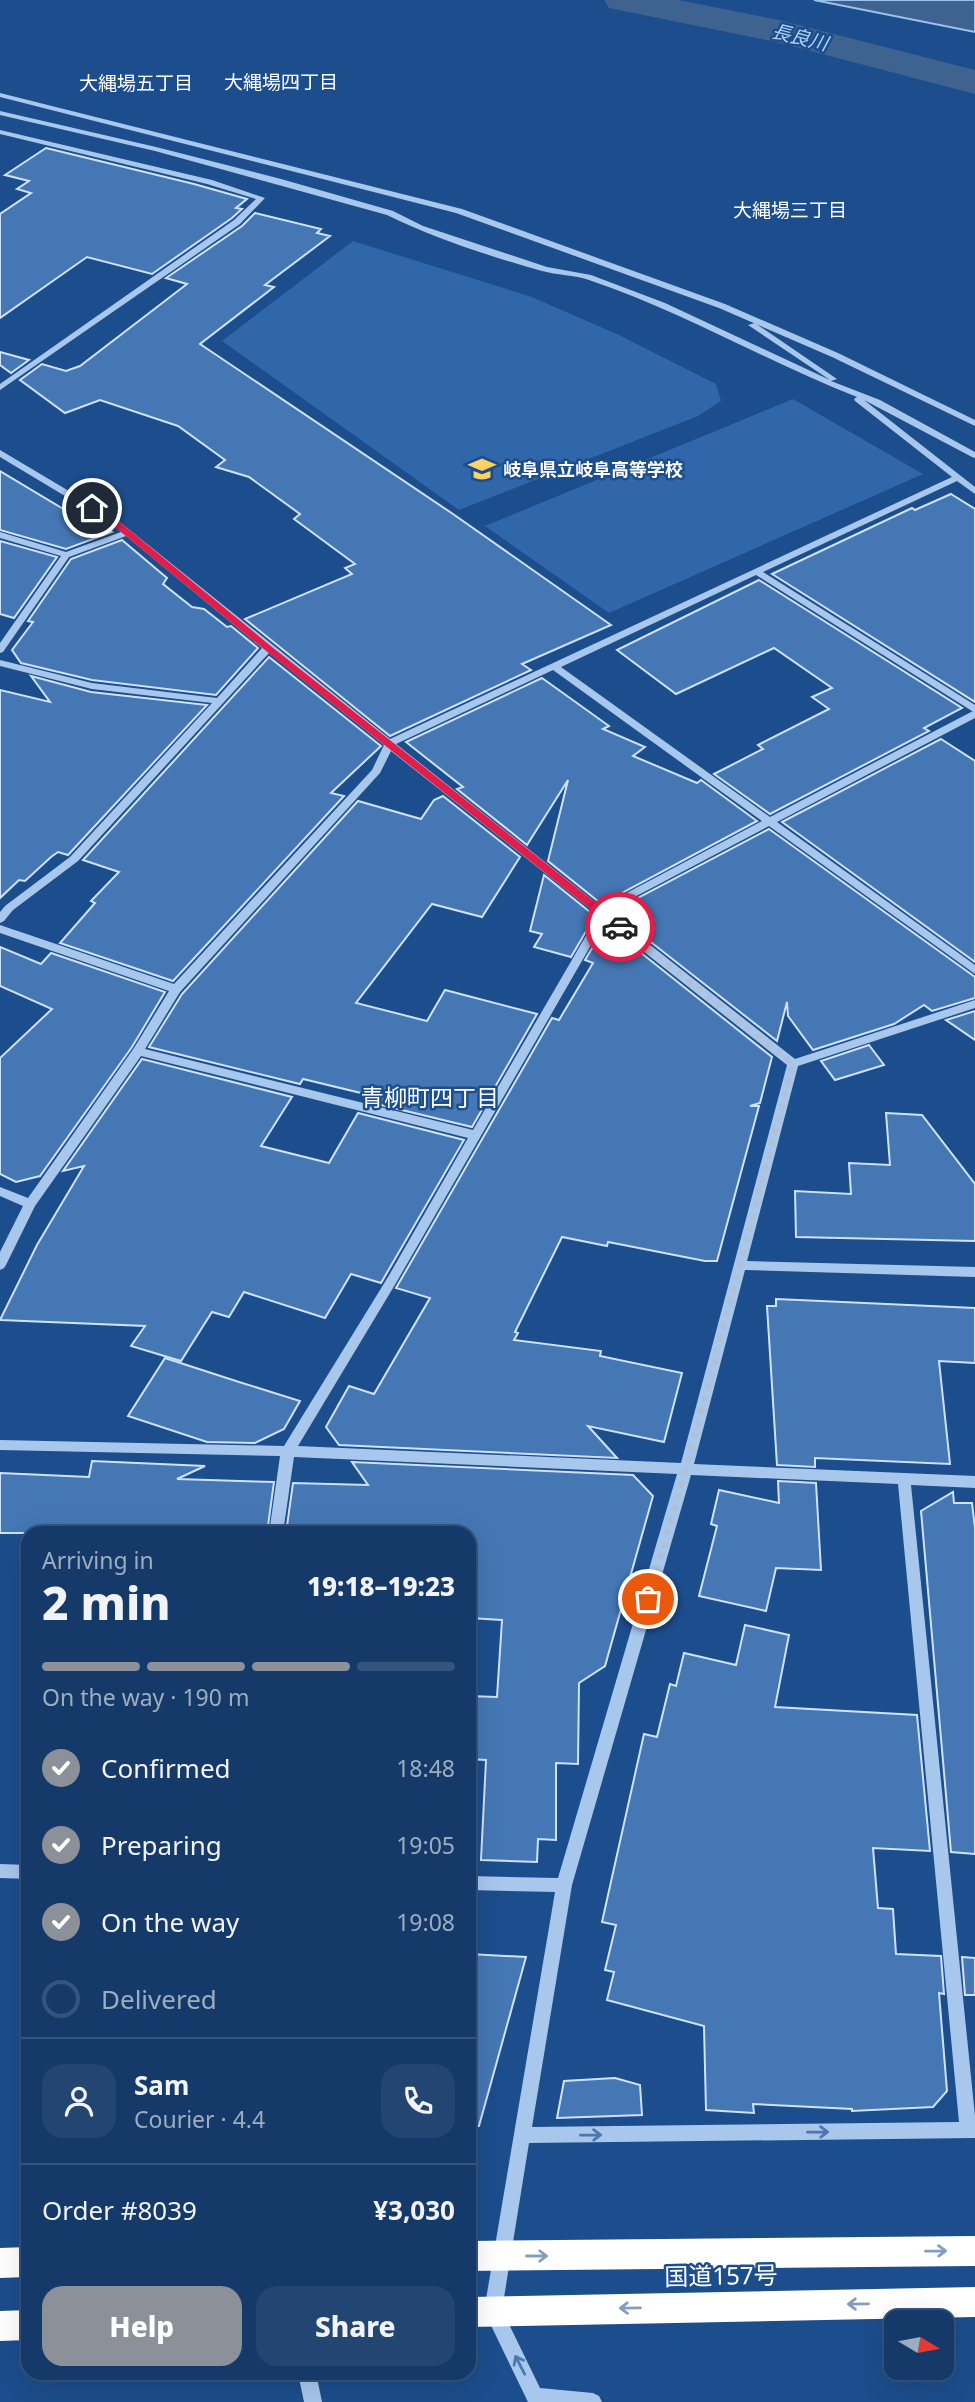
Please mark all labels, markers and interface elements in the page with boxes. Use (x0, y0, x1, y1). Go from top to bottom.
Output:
water label: 長良川 (769, 17, 833, 57)
district label: 大縄場四丁目 (224, 69, 338, 95)
district label: 大縄場五丁目 (79, 70, 193, 96)
district label: 大縄場三丁目 (733, 197, 847, 223)
school or university icon: 岐阜県立岐阜高等学校 (467, 454, 497, 484)
place label: 岐阜県立岐阜高等学校 (503, 457, 683, 481)
pin (62, 478, 122, 538)
icon: home (73, 489, 111, 527)
courier (585, 892, 655, 962)
icon: car (601, 908, 639, 946)
district label: 青柳町四丁目 (361, 1081, 499, 1113)
text: Arriving in (42, 1544, 154, 1576)
text: 19:18–19:23 (307, 1568, 455, 1604)
pin (618, 1569, 678, 1629)
text: 2 min (42, 1571, 171, 1633)
icon: bag (629, 1580, 667, 1618)
text: On the way · 190 m (42, 1681, 249, 1713)
icon: check (42, 1749, 80, 1787)
text: Confirmed (101, 1750, 231, 1786)
text: 18:48 (396, 1752, 455, 1784)
icon: check (42, 1826, 80, 1864)
text: Preparing (101, 1827, 222, 1863)
text: 19:05 (396, 1829, 455, 1861)
icon: check (42, 1903, 80, 1941)
text: On the way (101, 1904, 239, 1940)
text: 19:08 (396, 1906, 455, 1938)
text: Delivered (101, 1981, 217, 2017)
button: person (42, 2064, 116, 2138)
button: phone (381, 2064, 455, 2138)
text: Sam (134, 2067, 189, 2103)
text: Courier · 4.4 (134, 2103, 265, 2135)
one-way arrow (807, 2125, 830, 2139)
one-way arrow (579, 2128, 602, 2141)
text: Order #8039 (42, 2192, 197, 2228)
text: ¥3,030 (373, 2192, 455, 2228)
one-way arrow (924, 2245, 947, 2258)
one-way arrow (525, 2249, 548, 2263)
street label: 国道157号 (664, 2258, 778, 2292)
button: Help (42, 2286, 242, 2366)
button: Share (256, 2286, 455, 2366)
one-way arrow (847, 2298, 870, 2311)
one-way arrow (619, 2302, 642, 2315)
north arrow (884, 2310, 954, 2380)
map controls (884, 2310, 954, 2380)
one-way arrow (512, 2355, 526, 2376)

